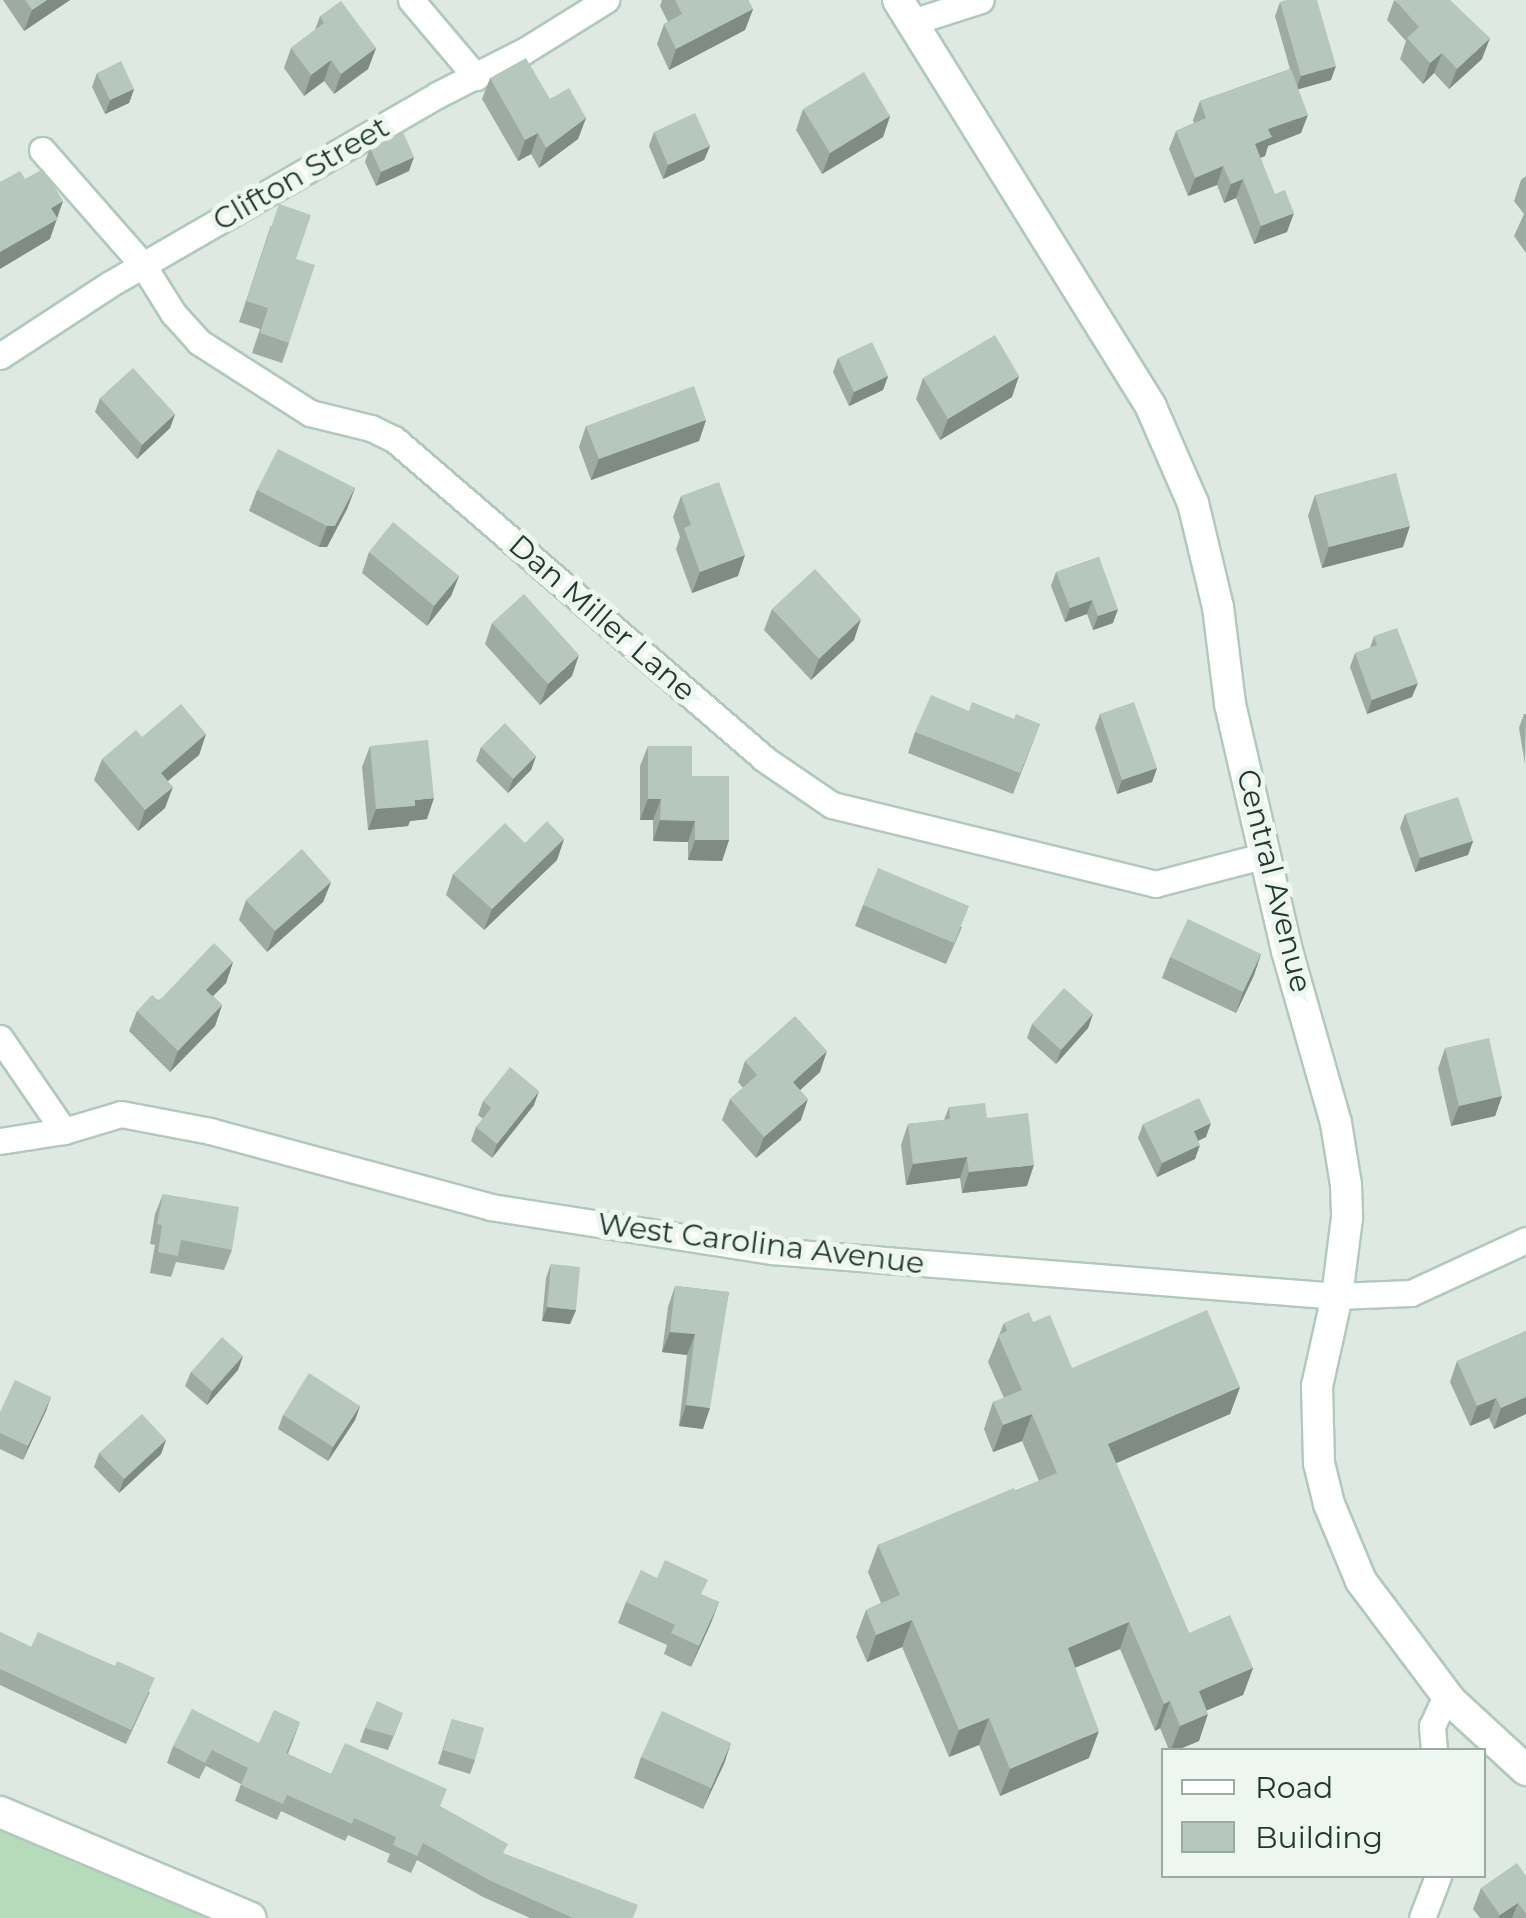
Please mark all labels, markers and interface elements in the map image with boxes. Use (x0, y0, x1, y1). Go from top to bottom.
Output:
street label: Clifton Street (207, 109, 395, 239)
street label: Dan Miller Lane (501, 527, 703, 709)
street label: Central Avenue (1229, 766, 1319, 996)
street label: West Carolina Avenue (596, 1206, 926, 1282)
legend (1161, 1748, 1486, 1878)
text: Road (1255, 1769, 1333, 1806)
text: Building (1255, 1819, 1383, 1856)

